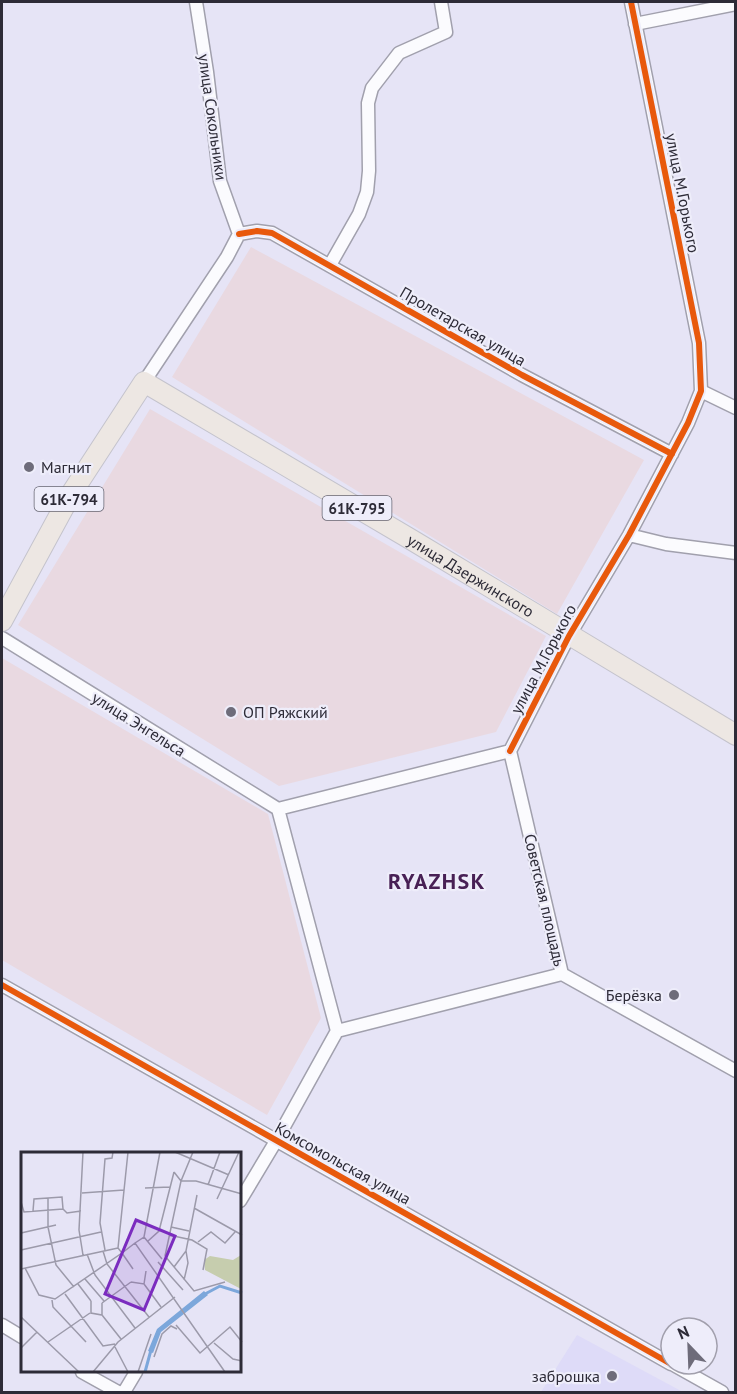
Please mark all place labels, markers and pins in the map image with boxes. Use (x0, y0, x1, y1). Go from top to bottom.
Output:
place label: Магнит (41, 457, 92, 477)
marker: Магнит (22, 460, 36, 474)
place label: ОП Ряжский (243, 702, 328, 722)
marker: ОП Ряжский (224, 705, 238, 719)
place label: Берёзка (606, 985, 662, 1005)
marker: Берёзка (667, 988, 681, 1002)
place label: заброшка (532, 1366, 600, 1386)
marker: заброшка (605, 1369, 619, 1383)

